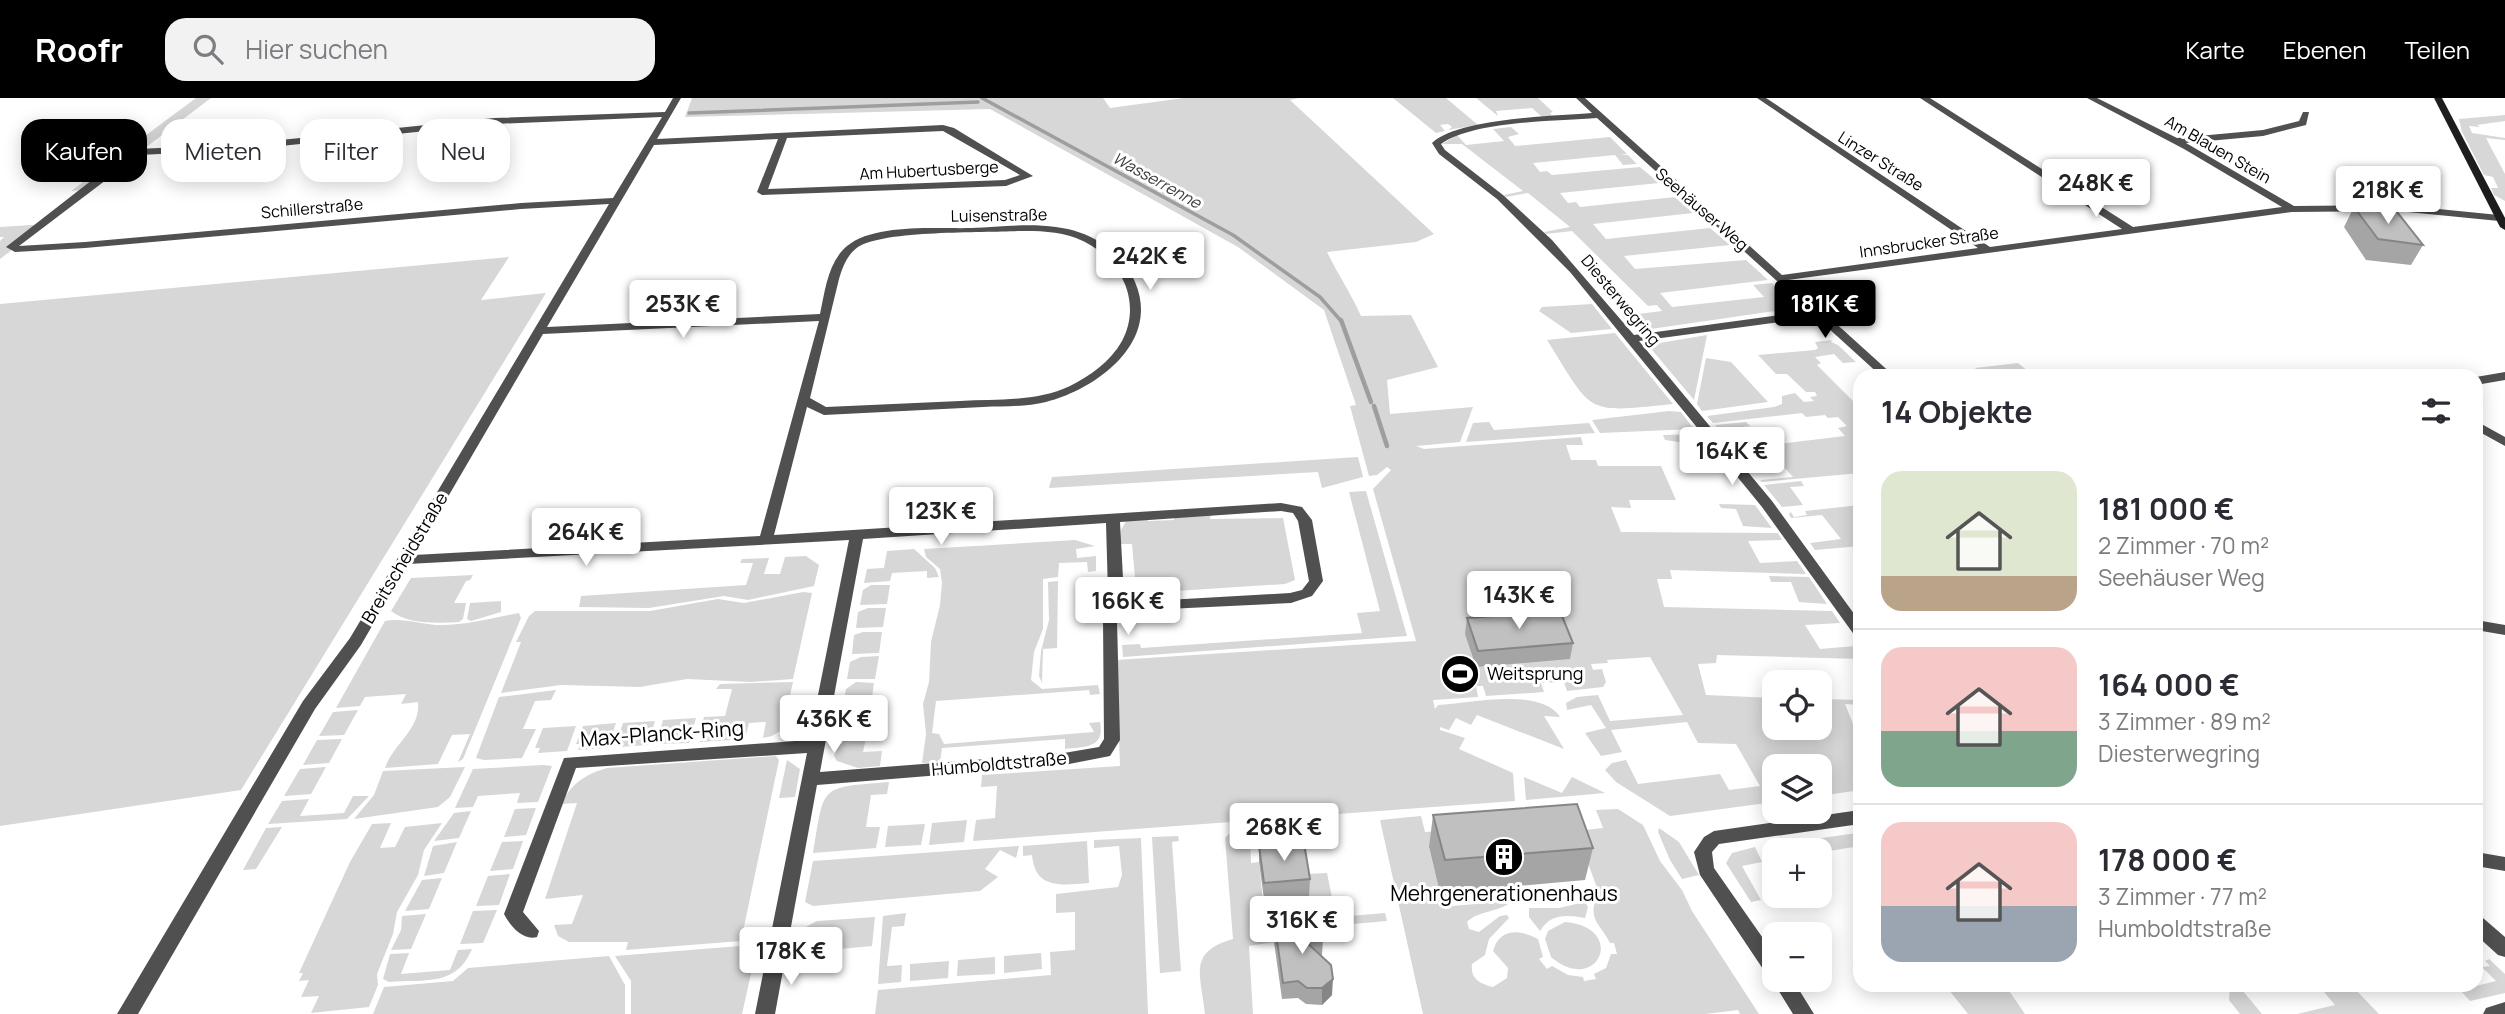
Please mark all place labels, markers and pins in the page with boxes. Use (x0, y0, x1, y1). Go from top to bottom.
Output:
pin: 248K € (2039, 159, 2153, 219)
pin: 218K € (2331, 166, 2445, 226)
pin: 242K € (1093, 232, 1207, 292)
pin: 253K € (626, 280, 740, 340)
pin: 181K € (1768, 280, 1882, 340)
pin: 164K € (1675, 428, 1789, 487)
pin: 123K € (884, 488, 998, 547)
pin: 264K € (529, 508, 643, 568)
pin: 143K € (1462, 572, 1576, 631)
pin: 166K € (1071, 578, 1185, 637)
sports icon: Weitsprung (1439, 653, 1481, 695)
place label: Weitsprung (1487, 661, 1583, 685)
pin: 436K € (777, 696, 891, 755)
pin: 268K € (1227, 804, 1341, 863)
building icon: Mehrgenerationenhaus (1483, 836, 1525, 878)
place label: Mehrgenerationenhaus (1390, 879, 1618, 907)
pin: 316K € (1245, 896, 1359, 956)
pin: 178K € (734, 928, 848, 987)

